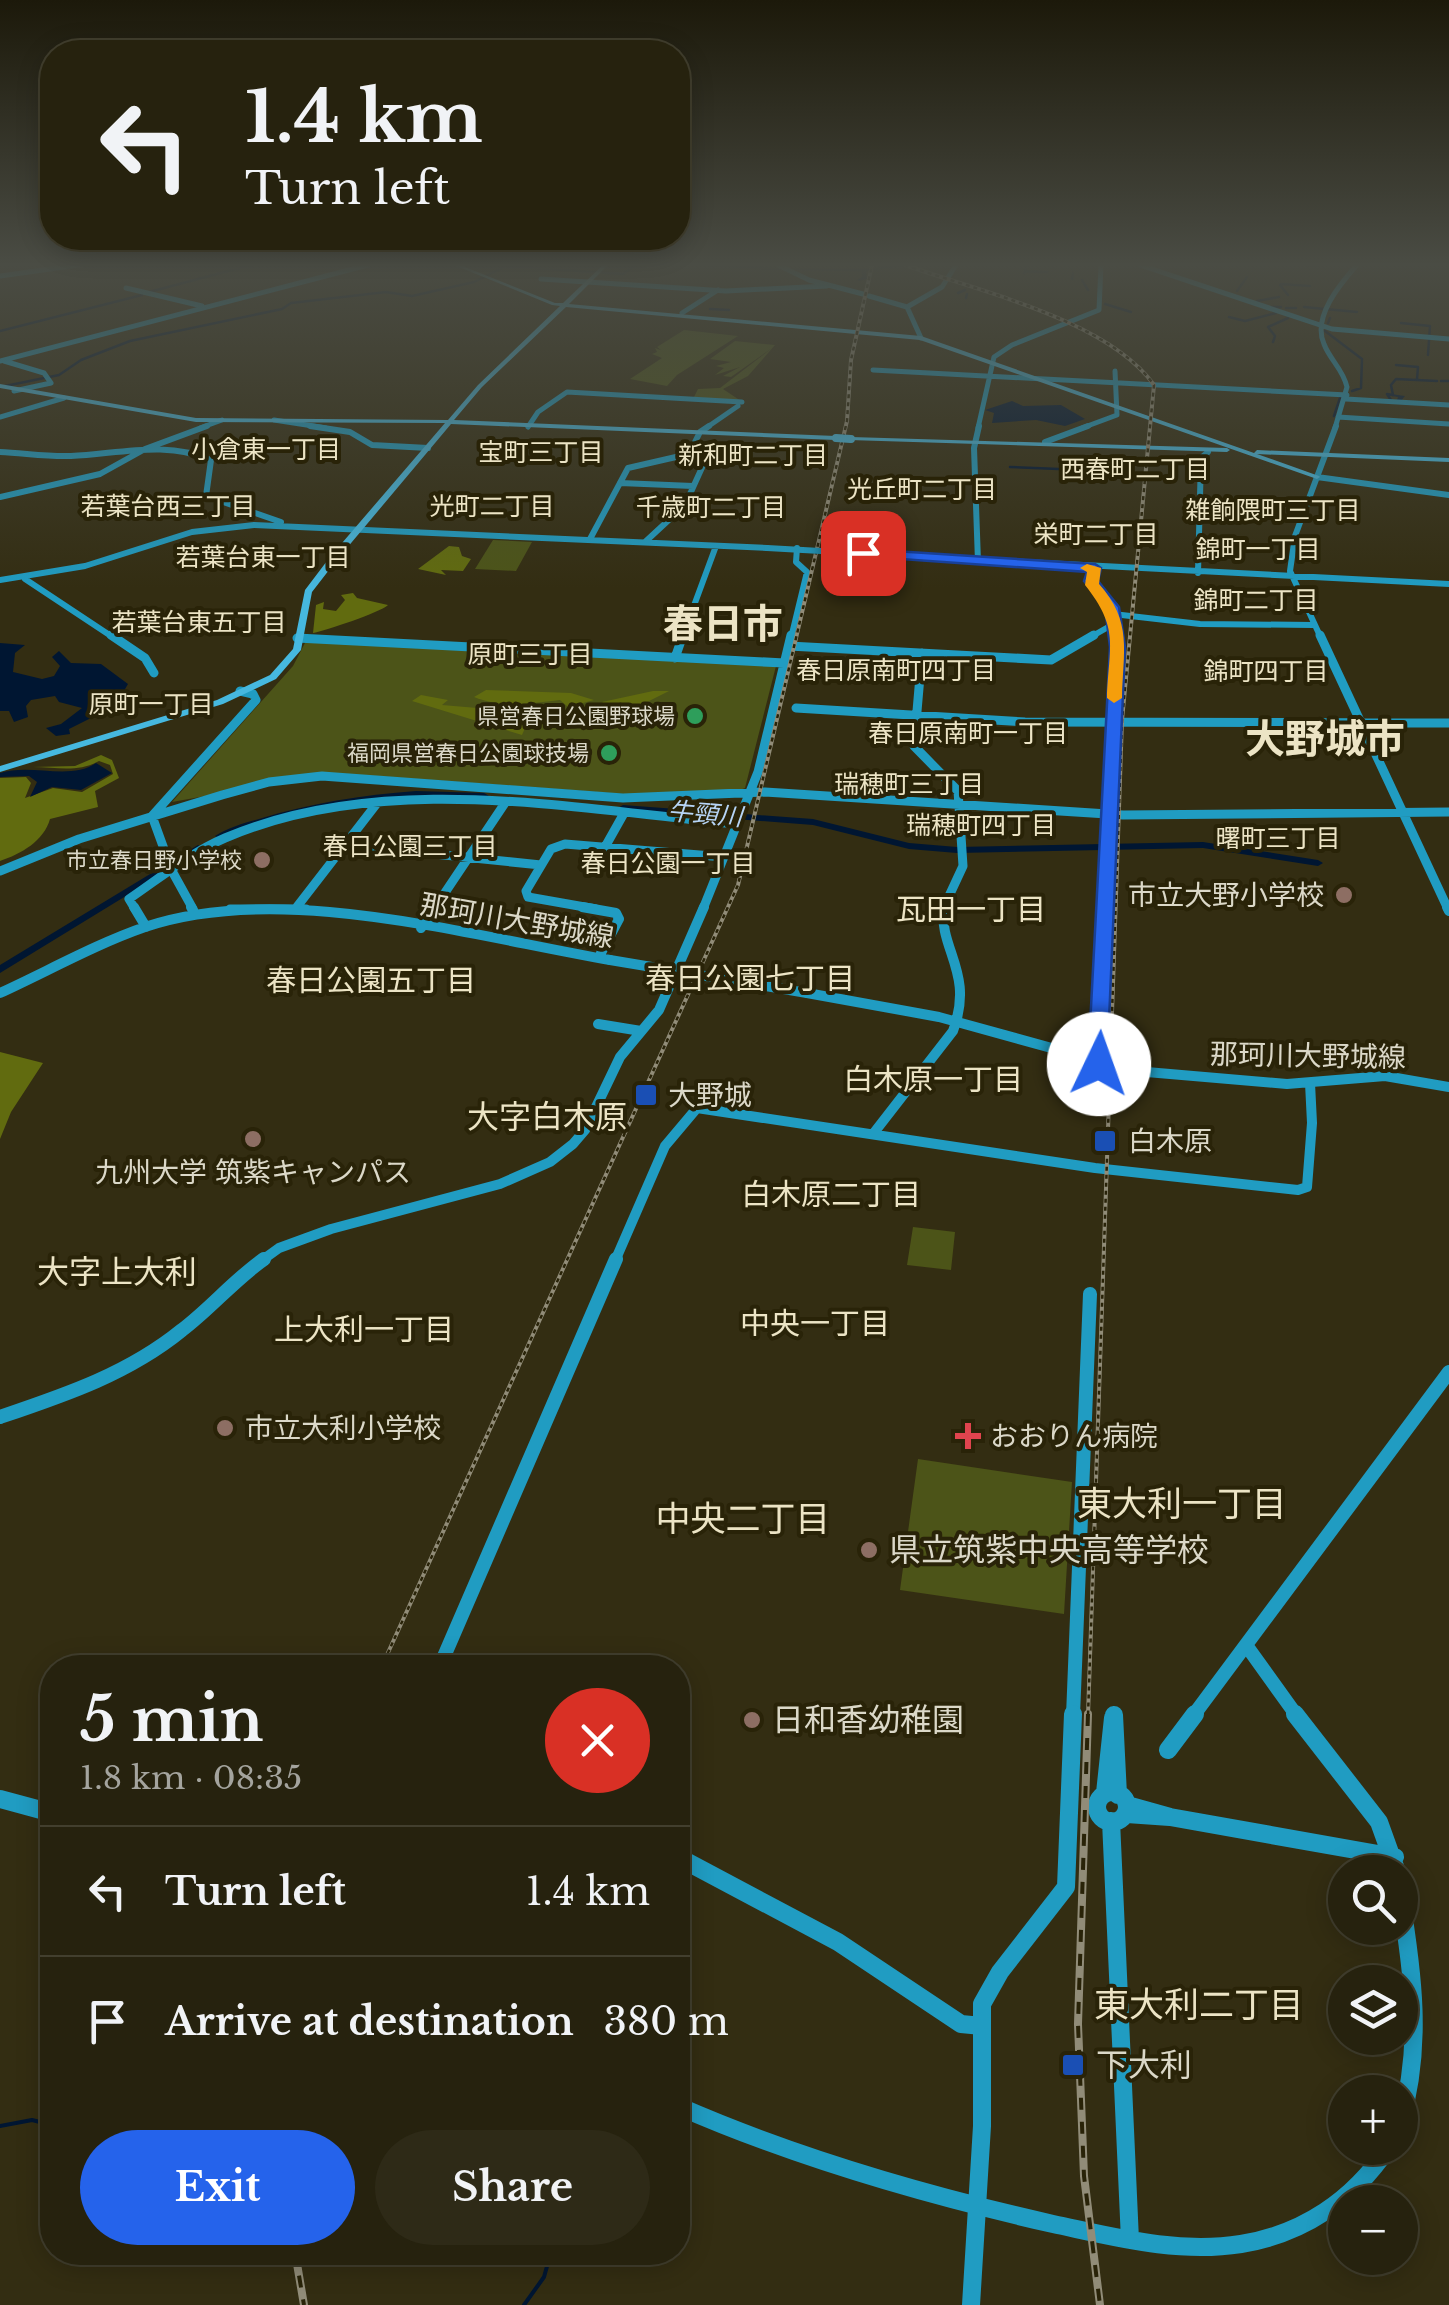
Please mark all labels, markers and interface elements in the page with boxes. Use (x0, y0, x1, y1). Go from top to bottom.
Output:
text: 1.4 km (245, 74, 483, 161)
icon: left (80, 80, 210, 210)
text: Turn left (245, 160, 450, 216)
district label: 小倉東一丁目 (191, 434, 341, 465)
district label: 宝町三丁目 (478, 437, 604, 468)
district label: 新和町二丁目 (678, 440, 828, 471)
district label: 西春町二丁目 (1060, 454, 1210, 485)
district label: 光丘町二丁目 (847, 474, 997, 505)
district label: 若葉台西三丁目 (80, 491, 256, 522)
district label: 光町二丁目 (429, 491, 555, 522)
district label: 千歳町二丁目 (636, 492, 786, 523)
district label: 雑餉隈町三丁目 (1185, 495, 1361, 526)
pin (821, 511, 906, 596)
district label: 栄町二丁目 (1033, 519, 1159, 550)
icon: arrive (836, 526, 891, 581)
district label: 錦町一丁目 (1195, 534, 1321, 565)
district label: 若葉台東一丁目 (175, 542, 351, 573)
district label: 錦町二丁目 (1193, 585, 1319, 616)
district label: 春日市 (663, 599, 783, 649)
district label: 若葉台東五丁目 (111, 607, 287, 638)
district label: 原町三丁目 (467, 639, 593, 670)
district label: 春日原南町四丁目 (796, 655, 996, 686)
district label: 錦町四丁目 (1203, 656, 1329, 687)
district label: 原町一丁目 (88, 689, 214, 720)
place label: 県営春日公園野球場 (477, 703, 675, 730)
marker: 県営春日公園野球場 (684, 705, 706, 727)
district label: 大野城市 (1245, 714, 1405, 764)
district label: 春日原南町一丁目 (868, 718, 1068, 749)
place label: 福岡県営春日公園球技場 (347, 740, 589, 767)
marker: 福岡県営春日公園球技場 (598, 742, 620, 764)
district label: 瑞穂町三丁目 (834, 769, 984, 800)
water label: 牛頸川 (666, 795, 747, 833)
district label: 瑞穂町四丁目 (906, 810, 1056, 841)
district label: 曙町三丁目 (1215, 823, 1341, 854)
district label: 春日公園三丁目 (322, 831, 498, 862)
place label: 市立春日野小学校 (66, 847, 242, 874)
district label: 春日公園一丁目 (580, 848, 756, 879)
marker: 市立春日野小学校 (251, 849, 273, 871)
place label: 市立大野小学校 (1128, 878, 1324, 913)
marker: 市立大野小学校 (1333, 884, 1355, 906)
street label: 那珂川大野城線 (417, 887, 617, 955)
district label: 瓦田一丁目 (896, 891, 1046, 928)
district label: 春日公園七丁目 (645, 960, 855, 997)
district label: 春日公園五丁目 (266, 962, 476, 999)
position arrow (1047, 1012, 1151, 1116)
street label: 那珂川大野城線 (1210, 1037, 1406, 1075)
district label: 白木原一丁目 (843, 1061, 1023, 1098)
place label: 大野城 (668, 1078, 752, 1113)
marker: 大野城 (633, 1082, 659, 1108)
district label: 大字白木原 (467, 1097, 627, 1137)
place label: 白木原 (1128, 1124, 1212, 1159)
marker: 九州大学 筑紫キャンパス (242, 1128, 264, 1150)
marker: 白木原 (1092, 1128, 1118, 1154)
place label: 九州大学 筑紫キャンパス (95, 1155, 411, 1190)
district label: 白木原二丁目 (741, 1176, 921, 1213)
district label: 大字上大利 (37, 1252, 197, 1292)
district label: 中央一丁目 (740, 1305, 890, 1342)
district label: 上大利一丁目 (274, 1311, 454, 1348)
place label: 市立大利小学校 (245, 1411, 441, 1446)
marker: 市立大利小学校 (214, 1417, 236, 1439)
place label: おおりん病院 (990, 1419, 1158, 1454)
marker: おおりん病院 (955, 1423, 981, 1449)
district label: 東大利一丁目 (1077, 1482, 1287, 1525)
district label: 中央二丁目 (655, 1497, 831, 1540)
place label: 県立筑紫中央高等学校 (889, 1530, 1209, 1570)
marker: 県立筑紫中央高等学校 (858, 1539, 880, 1561)
text: 5 min (80, 1683, 263, 1757)
button: close (545, 1688, 650, 1793)
place label: 日和香幼稚園 (772, 1700, 964, 1740)
marker: 日和香幼稚園 (741, 1709, 763, 1731)
text: 1.8 km · 08:35 (80, 1758, 302, 1798)
map controls (1328, 1855, 1418, 2275)
button: search (1328, 1855, 1418, 1945)
icon: left (80, 1864, 135, 1919)
text: Turn left (165, 1868, 346, 1915)
text: 1.4 km (526, 1868, 650, 1915)
button: layers (1328, 1965, 1418, 2055)
district label: 東大利二丁目 (1094, 1983, 1304, 2026)
icon: arrive (80, 1994, 135, 2049)
text: Arrive at destination (165, 1998, 574, 2045)
text: 380 m (604, 1998, 729, 2045)
place label: 下大利 (1096, 2045, 1192, 2085)
marker: 下大利 (1060, 2052, 1086, 2078)
button: + (1328, 2075, 1418, 2165)
button: Exit (80, 2130, 355, 2245)
button: Share (375, 2130, 650, 2245)
button: − (1328, 2185, 1418, 2275)

